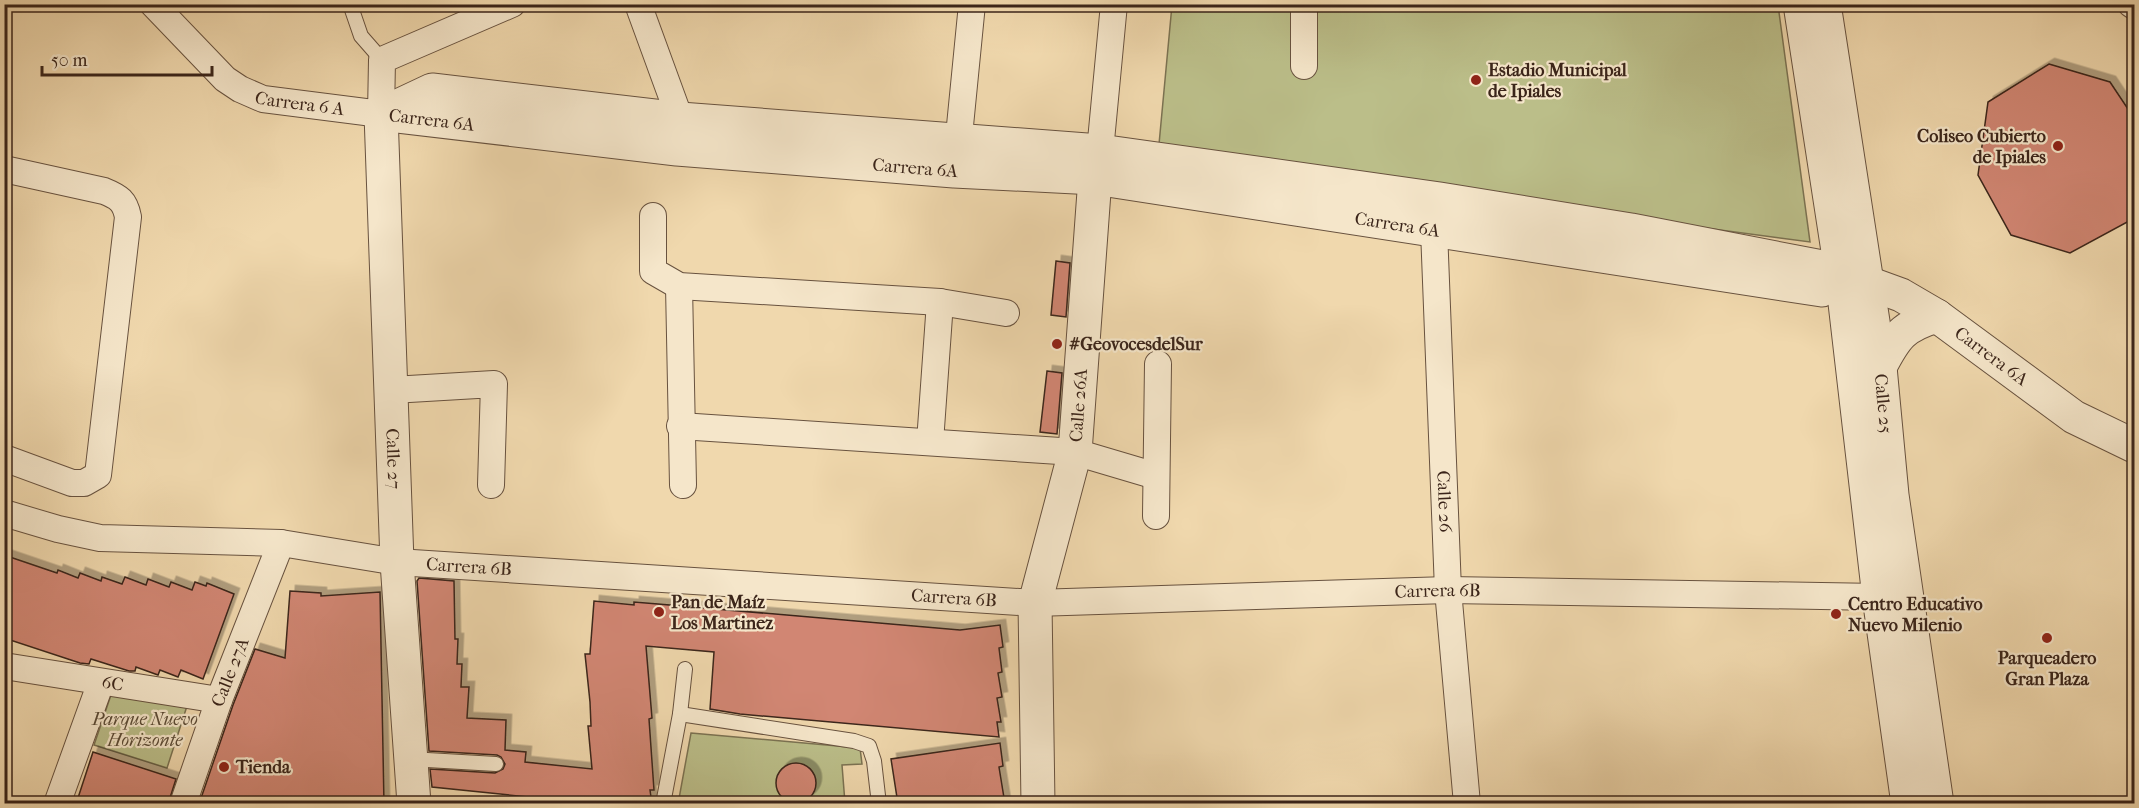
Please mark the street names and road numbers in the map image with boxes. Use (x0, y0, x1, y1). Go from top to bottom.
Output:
street label: Carrera 6 A (252, 86, 346, 120)
street label: Carrera 6A (388, 105, 476, 135)
street label: Carrera 6A (872, 154, 959, 182)
street label: Carrera 6A (1353, 208, 1442, 242)
street label: Carrera 6A (1951, 322, 2032, 390)
street label: Calle 26A (1065, 367, 1092, 443)
street label: Calle 25 (1870, 373, 1897, 435)
street label: Calle 27 (382, 428, 405, 490)
street label: Calle 26 (1433, 470, 1456, 533)
street label: Carrera 6B (425, 553, 512, 580)
street label: Carrera 6B (1394, 579, 1481, 602)
street label: Carrera 6B (910, 585, 997, 611)
street label: Calle 27A (207, 634, 253, 709)
street label: 6C (100, 671, 125, 695)

